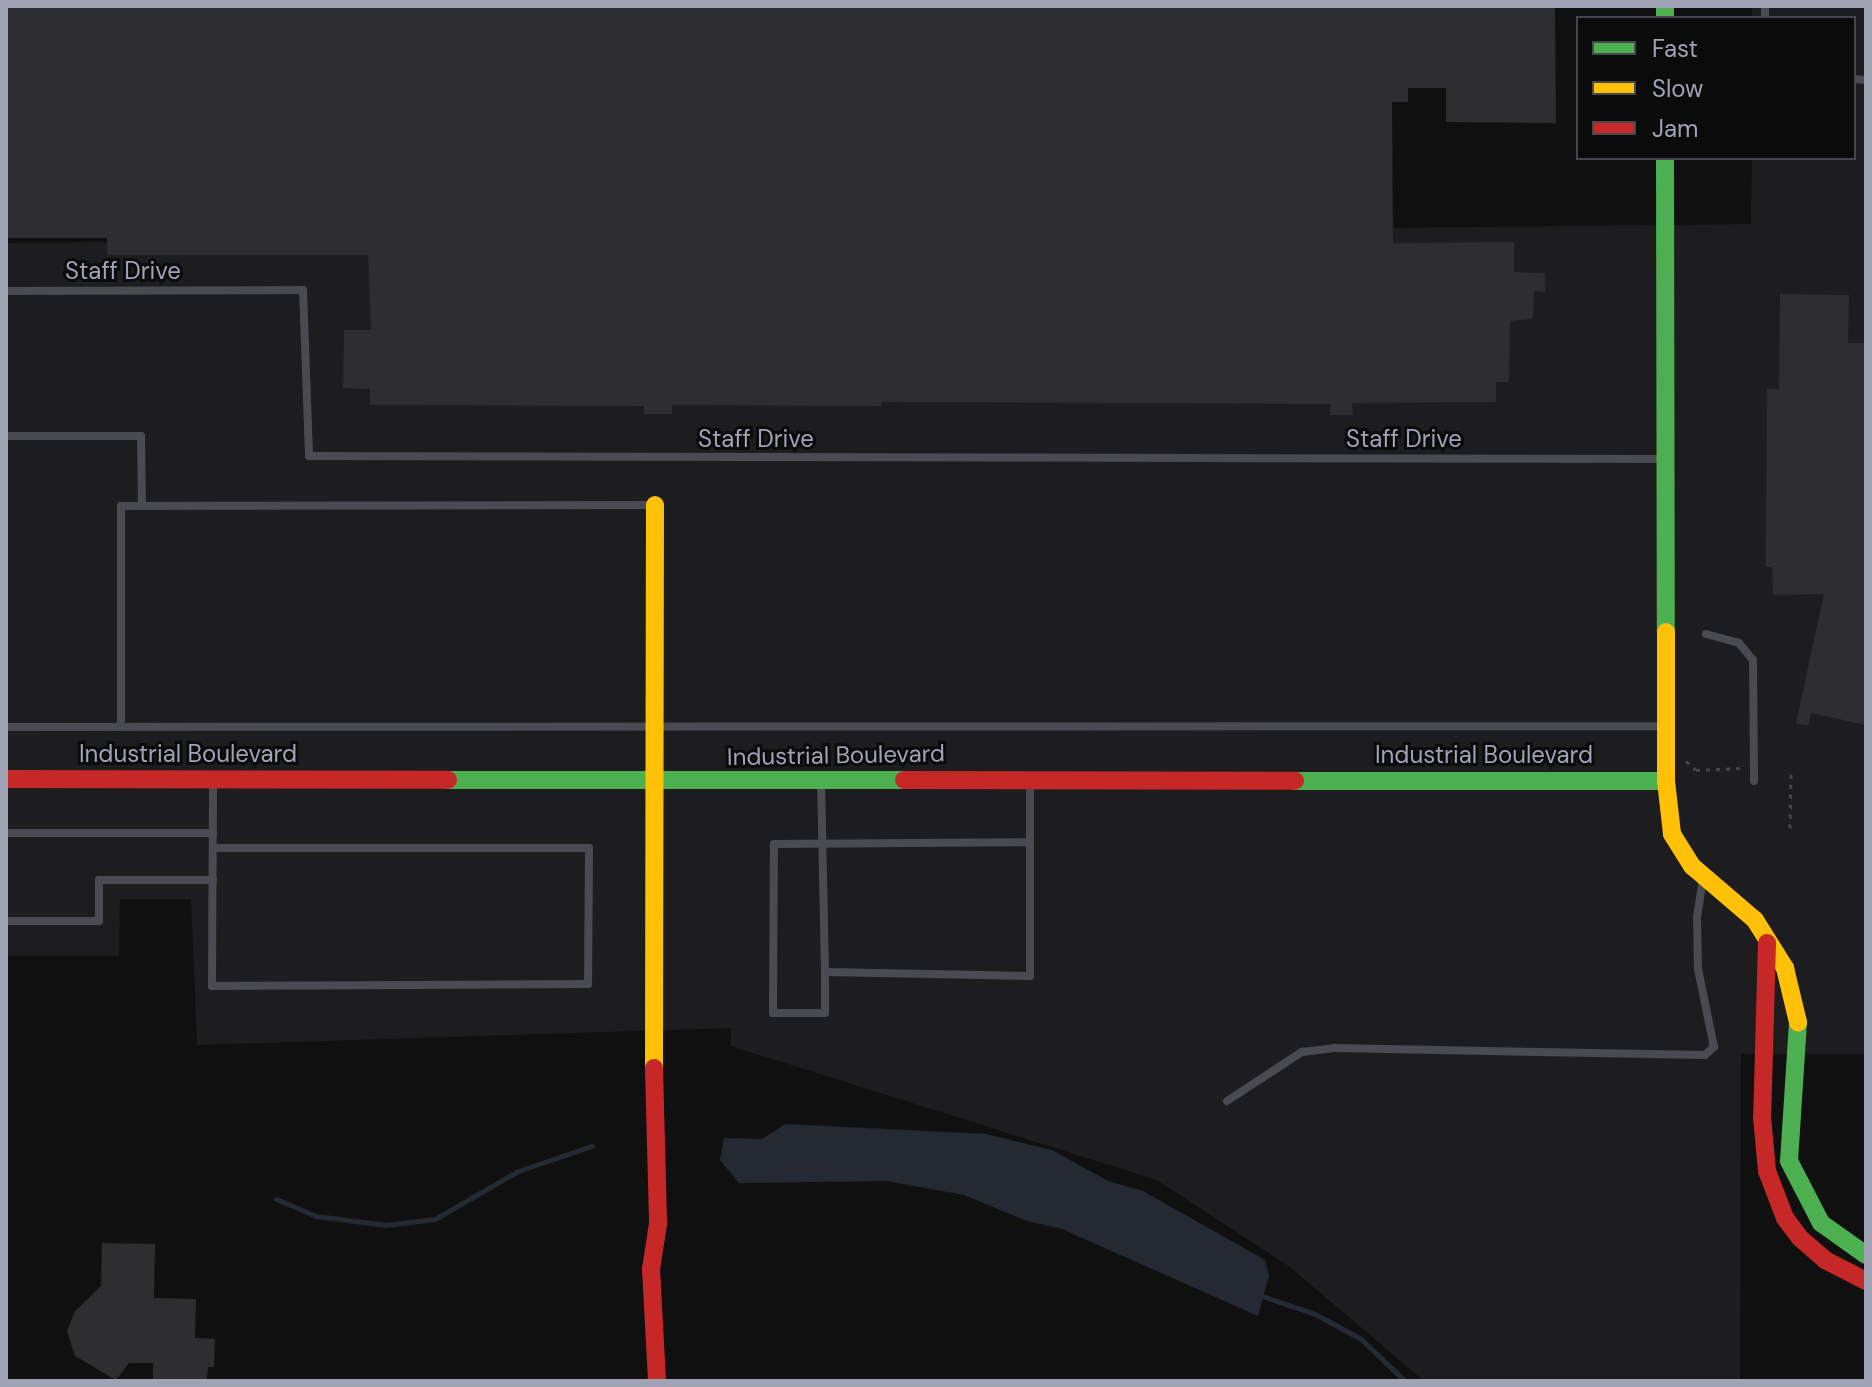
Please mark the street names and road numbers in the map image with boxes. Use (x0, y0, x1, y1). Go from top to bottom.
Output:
street label: Staff Drive (65, 257, 181, 285)
street label: Staff Drive (698, 425, 814, 453)
street label: Staff Drive (1346, 425, 1462, 453)
street label: Industrial Boulevard (727, 739, 945, 771)
street label: Industrial Boulevard (79, 740, 297, 768)
street label: Industrial Boulevard (1375, 741, 1593, 769)

